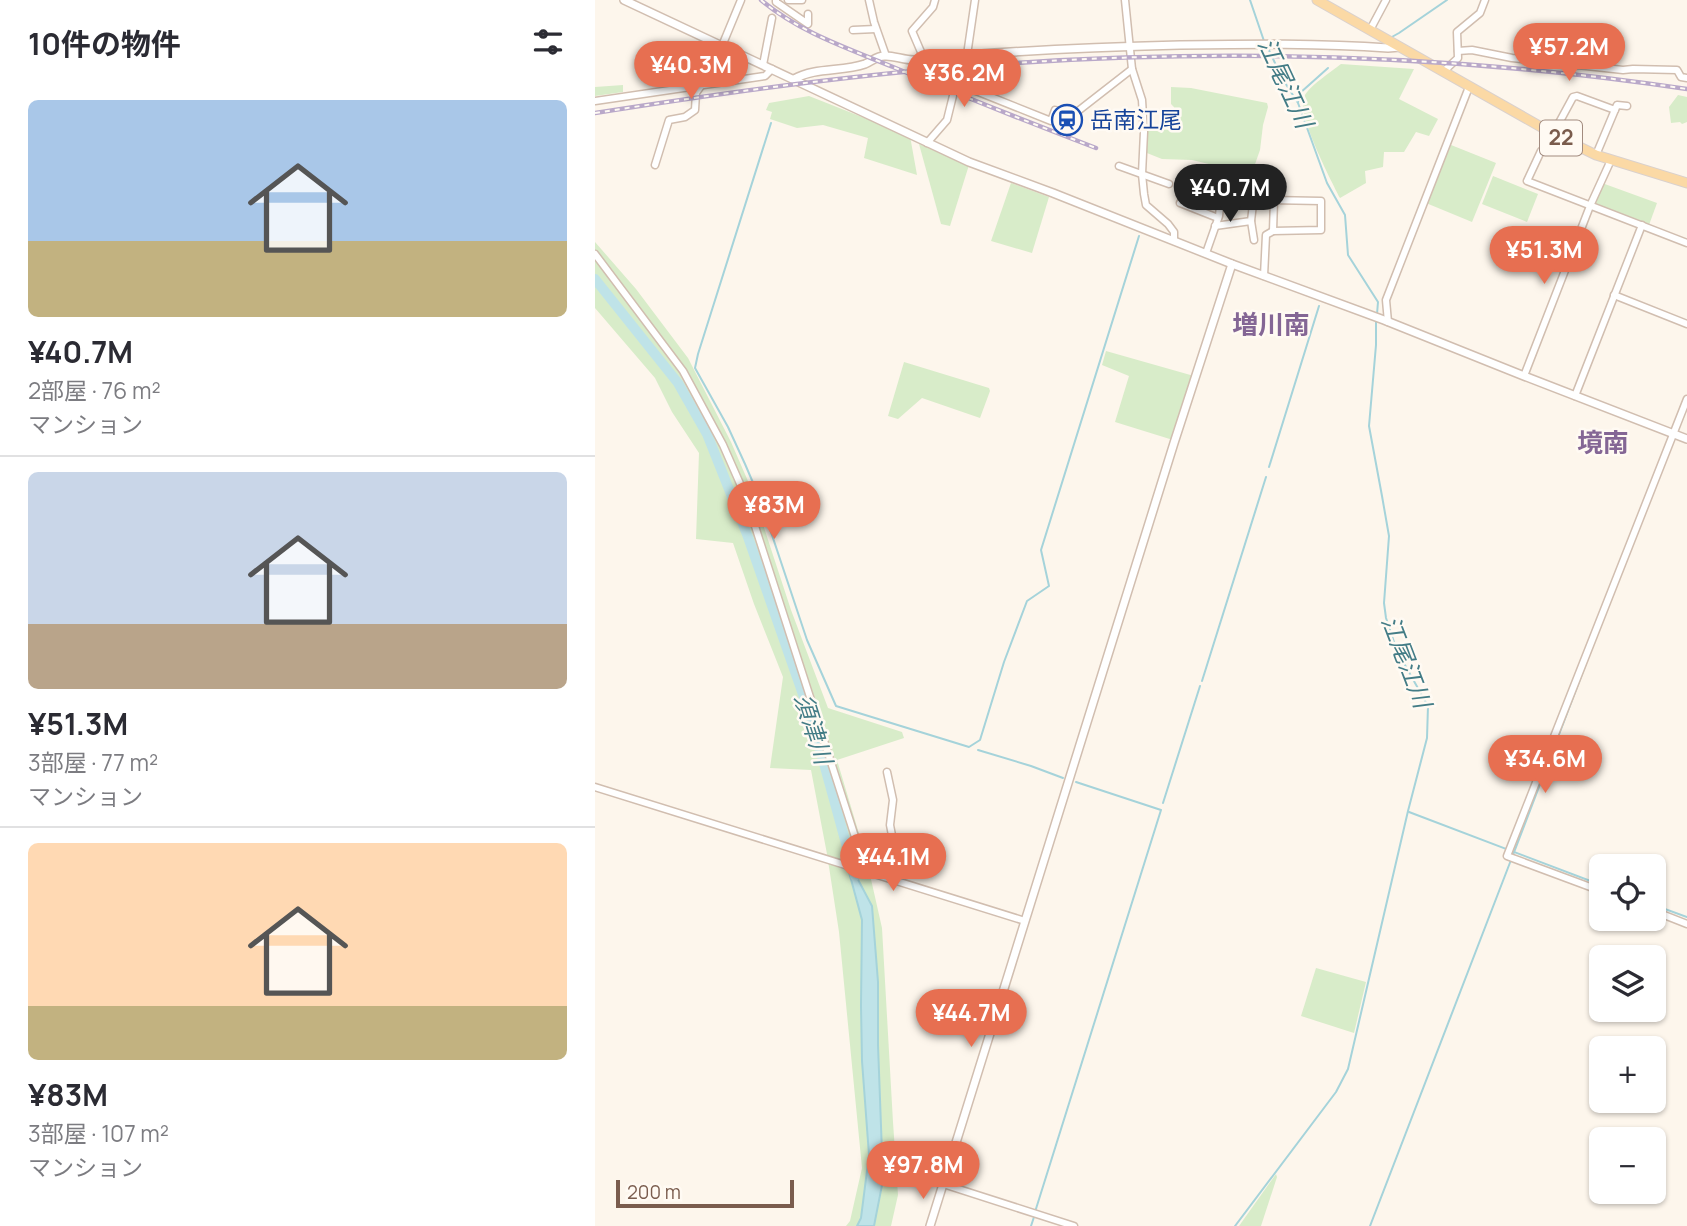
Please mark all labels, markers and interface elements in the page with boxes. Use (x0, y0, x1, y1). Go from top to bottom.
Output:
text: 10件の物件 (28, 23, 181, 64)
icon: filters (529, 23, 567, 61)
pin: ¥57.2M (1512, 24, 1626, 83)
text: ¥57.2M (1529, 30, 1609, 62)
water label: 江尾江川 (1251, 32, 1323, 136)
pin: ¥40.3M (634, 42, 748, 101)
text: ¥40.3M (650, 48, 732, 80)
pin: ¥36.2M (907, 50, 1021, 109)
text: ¥36.2M (923, 56, 1005, 88)
station icon: 岳南江尾 (1050, 103, 1084, 137)
place label: 岳南江尾 (1090, 103, 1182, 135)
road number: 22 (1540, 120, 1582, 156)
icon: home (235, 145, 361, 271)
pin: ¥40.7M (1173, 164, 1287, 224)
text: ¥40.7M (1190, 171, 1270, 203)
pin: ¥51.3M (1487, 226, 1601, 286)
text: ¥51.3M (1506, 233, 1582, 265)
district label: 増川南 (1232, 306, 1310, 342)
text: ¥40.7M (28, 331, 133, 372)
text: 2部屋 · 76 m² (28, 374, 161, 406)
text: マンション (28, 408, 143, 440)
district label: 境南 (1577, 424, 1629, 460)
pin: ¥83M (733, 482, 815, 541)
text: ¥83M (743, 488, 805, 520)
icon: home (235, 517, 361, 643)
water label: 江尾江川 (1375, 611, 1441, 715)
water label: 須津川 (788, 689, 842, 771)
text: ¥51.3M (28, 703, 128, 744)
pin: ¥34.6M (1488, 736, 1602, 795)
text: ¥34.6M (1504, 742, 1586, 774)
text: 3部屋 · 77 m² (28, 746, 158, 778)
text: マンション (28, 780, 143, 812)
pin: ¥44.1M (836, 834, 950, 893)
text: ¥44.1M (856, 840, 930, 872)
map controls (1589, 854, 1666, 1204)
button: locate (1589, 854, 1666, 931)
icon: home (235, 888, 361, 1014)
button: layers (1589, 945, 1666, 1022)
pin: ¥44.7M (914, 990, 1028, 1049)
text: ¥44.7M (932, 996, 1010, 1028)
button: + (1589, 1036, 1666, 1113)
text: ¥83M (28, 1074, 108, 1115)
text: 3部屋 · 107 m² (28, 1117, 169, 1149)
button: − (1589, 1127, 1666, 1204)
pin: ¥97.8M (866, 1142, 980, 1201)
text: ¥97.8M (883, 1148, 963, 1180)
text: マンション (28, 1151, 143, 1183)
scale bar (616, 1177, 795, 1209)
text: 200 m (627, 1179, 681, 1205)

